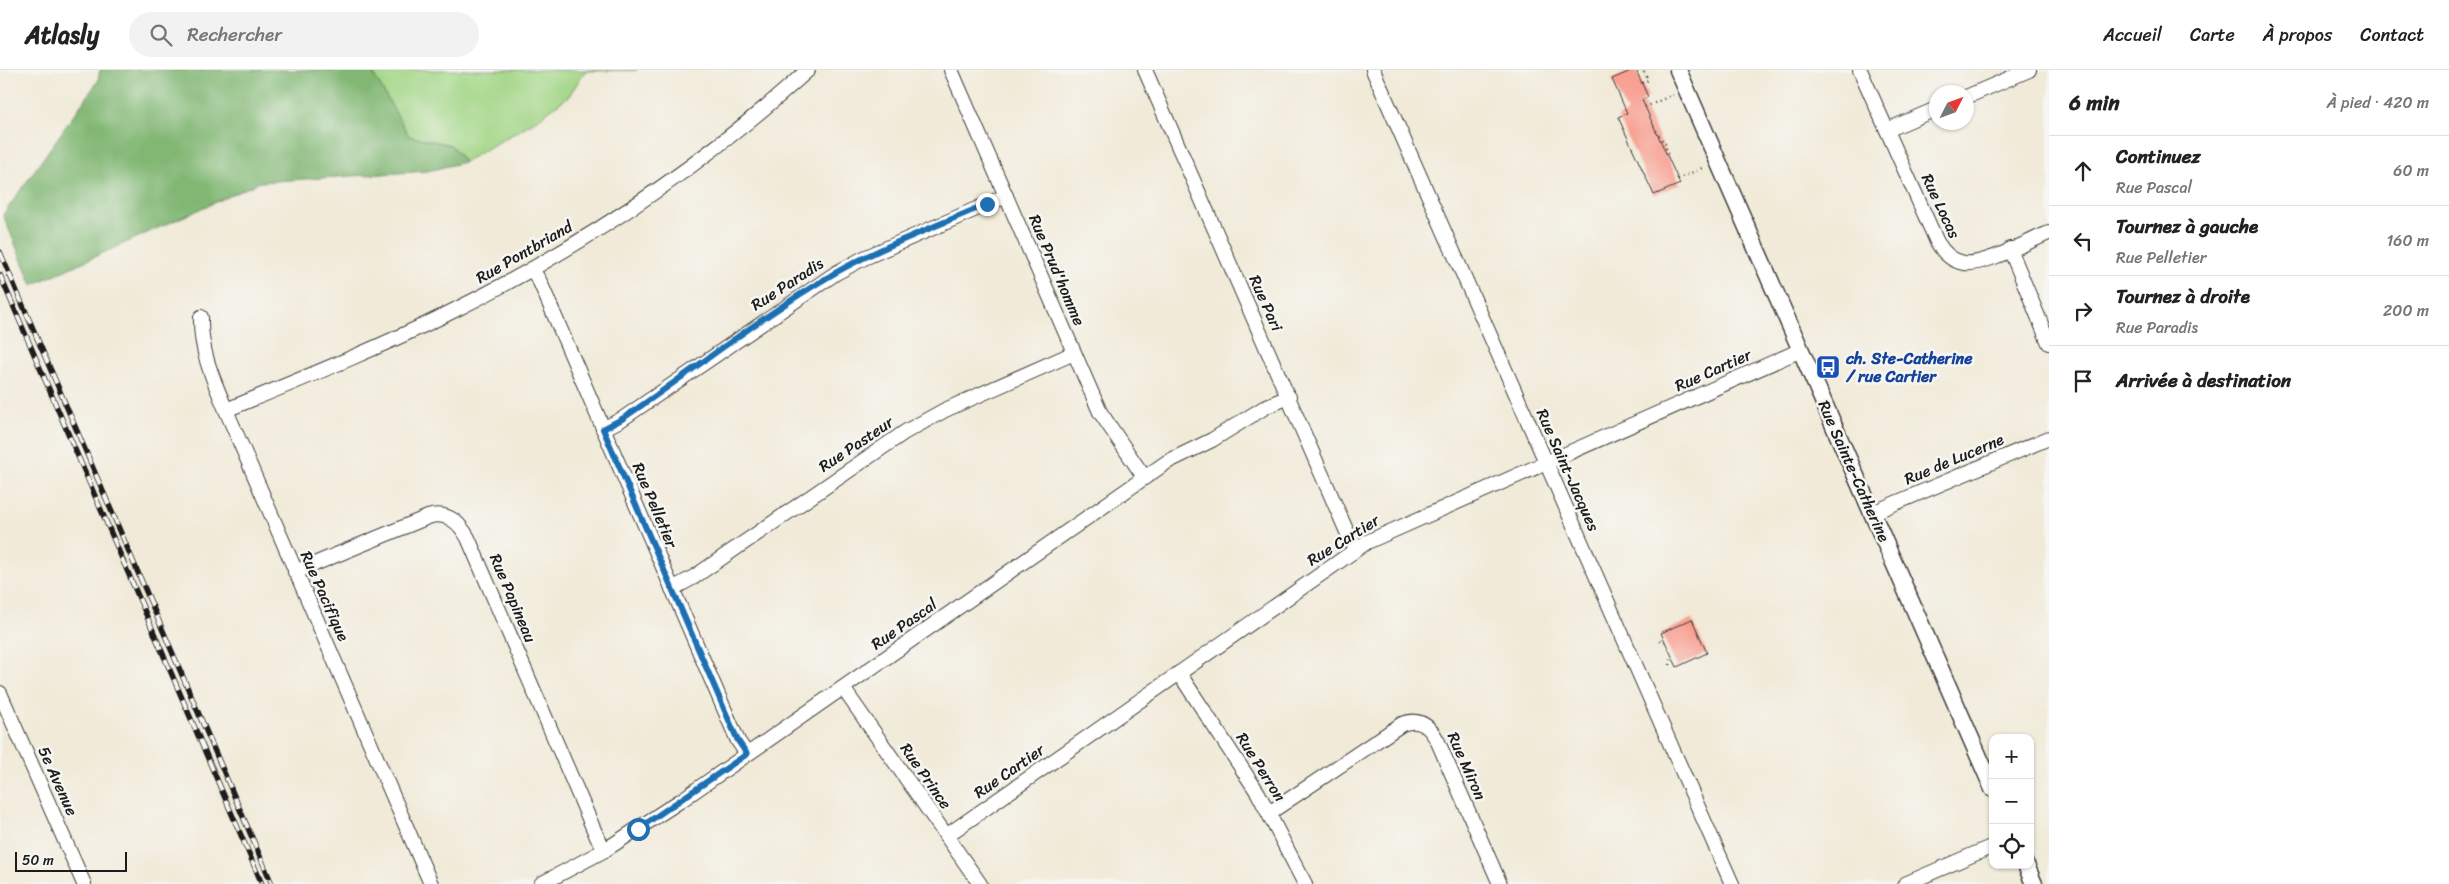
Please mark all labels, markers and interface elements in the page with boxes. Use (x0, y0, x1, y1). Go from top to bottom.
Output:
search box (129, 12, 479, 57)
text: Atlasly (25, 14, 99, 56)
text: Rechercher (187, 18, 282, 51)
text: Accueil (2103, 19, 2162, 51)
text: Carte (2190, 19, 2235, 51)
text: À propos (2263, 19, 2332, 51)
text: Contact (2360, 19, 2424, 51)
icon: search (147, 21, 175, 49)
text: 6 min (2069, 84, 2120, 122)
north arrow (1929, 85, 1974, 130)
text: À pied · 420 m (2326, 88, 2429, 117)
text: Continuez (2116, 140, 2201, 173)
text: 60 m (2393, 156, 2429, 185)
icon: ahead (2069, 157, 2097, 185)
street label: Rue Locas (1913, 168, 1969, 244)
text: Rue Pascal (2116, 173, 2192, 202)
route end (976, 193, 999, 216)
street label: Rue Prud'homme (1020, 210, 1094, 330)
text: Tournez à gauche (2116, 210, 2258, 243)
street label: Rue Pontbriand (470, 212, 579, 292)
text: 160 m (2386, 226, 2429, 255)
icon: left (2069, 227, 2097, 255)
text: Rue Pelletier (2116, 243, 2206, 272)
street label: Rue Paradis (745, 249, 830, 319)
street label: Rue Pari (1241, 270, 1291, 336)
text: Tournez à droite (2116, 280, 2250, 313)
text: 200 m (2383, 296, 2429, 325)
icon: right (2069, 297, 2097, 325)
text: Rue Paradis (2116, 313, 2198, 342)
street label: Rue Cartier (1670, 340, 1757, 400)
place label: ch. Ste-Catherine / rue Cartier (1845, 344, 1973, 391)
bus stop icon: ch. Ste-Catherine / rue Cartier (1815, 354, 1841, 380)
text: Arrivée à destination (2116, 364, 2291, 397)
icon: arrive (2069, 367, 2097, 395)
street label: Rue Sainte-Catherine (1810, 395, 1898, 547)
street label: Rue Saint-Jacques (1528, 404, 1608, 537)
street label: Rue Pasteur (812, 407, 901, 480)
street label: Rue de Lucerne (1900, 425, 2009, 493)
street label: Rue Pelletier (624, 458, 687, 554)
street label: Rue Cartier (1301, 505, 1386, 574)
street label: Rue Pacifique (292, 546, 358, 646)
street label: Rue Papineau (481, 549, 545, 648)
street label: Rue Pascal (865, 590, 944, 658)
street label: Rue Perron (1228, 726, 1294, 808)
street label: Rue Miron (1439, 727, 1495, 805)
map controls (1989, 734, 2034, 869)
button: + (1989, 734, 2034, 779)
street label: Rue Cartier (967, 735, 1052, 806)
street label: Rue Prince (892, 737, 960, 815)
street label: 5e Avenue (30, 741, 86, 821)
button: − (1989, 779, 2034, 824)
route start (627, 818, 650, 841)
button: locate (1989, 824, 2034, 869)
text: 50 m (22, 848, 54, 873)
scale bar (15, 849, 128, 872)

